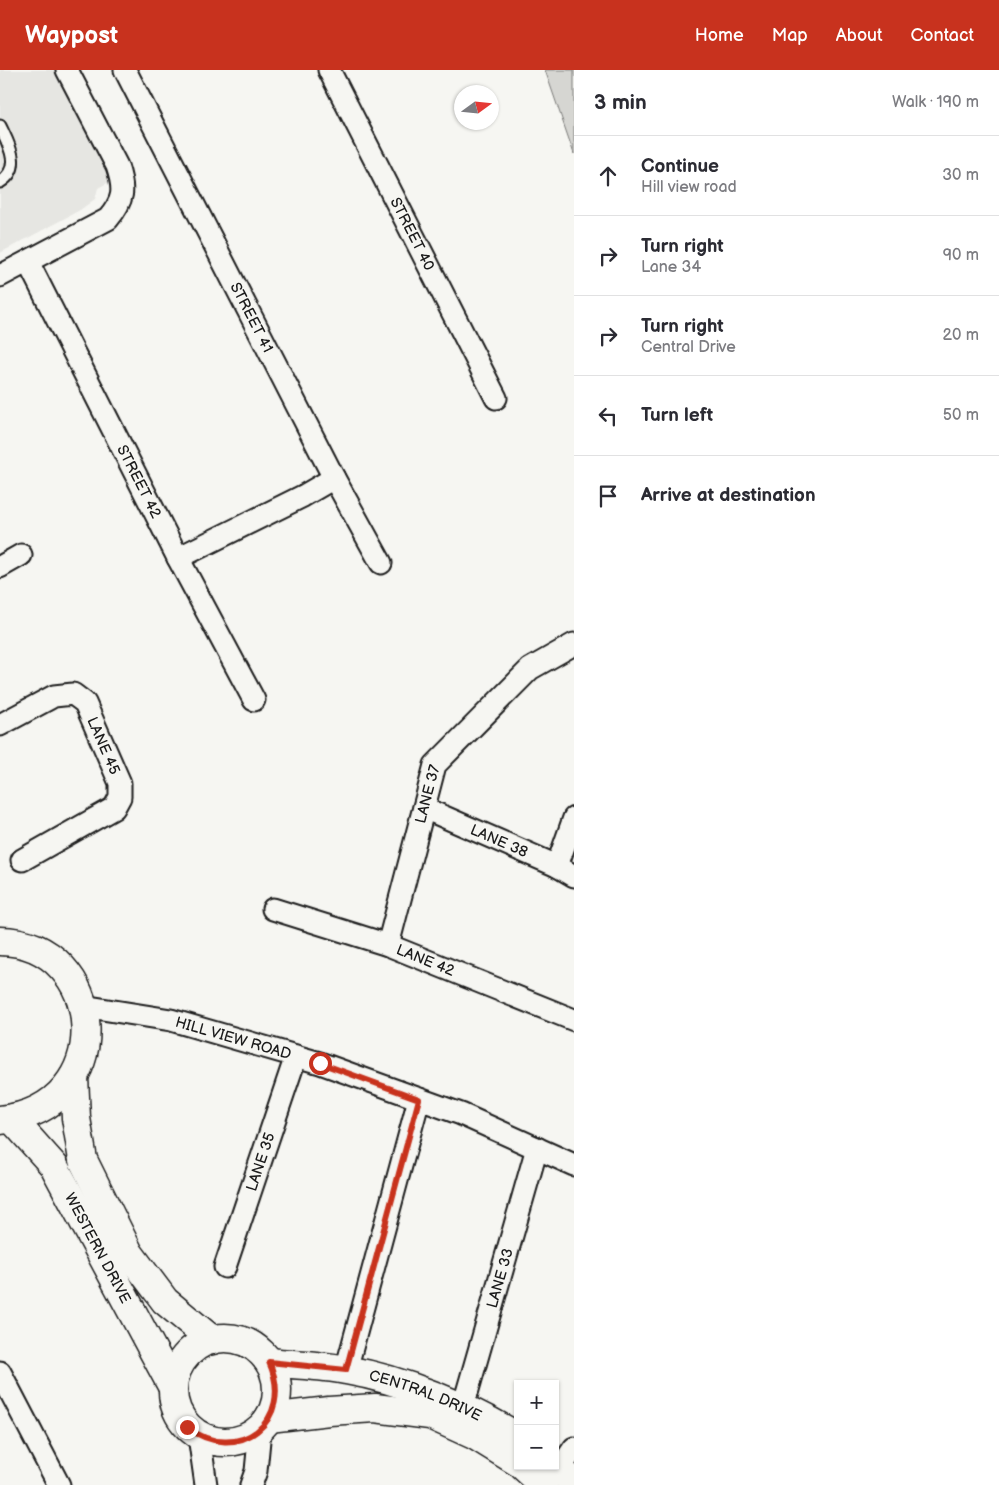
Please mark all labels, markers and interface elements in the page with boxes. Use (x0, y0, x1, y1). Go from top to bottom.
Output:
text: Waypost (25, 21, 118, 50)
text: Home (695, 25, 744, 46)
text: Map (772, 25, 808, 46)
text: About (836, 25, 883, 46)
text: Contact (911, 25, 974, 46)
north arrow (454, 85, 499, 130)
text: 3 min (594, 90, 647, 115)
text: Walk · 190 m (892, 93, 979, 112)
text: Continue (641, 155, 719, 178)
icon: ahead (594, 162, 622, 190)
text: 30 m (942, 166, 979, 185)
text: Hill view road (641, 178, 737, 197)
street label: STREET 40 (386, 194, 439, 274)
text: Turn right (641, 235, 724, 258)
icon: right (594, 242, 622, 270)
text: 90 m (943, 246, 979, 265)
text: Lane 34 (641, 258, 701, 277)
street label: STREET 41 (226, 279, 278, 356)
text: Turn right (641, 315, 724, 338)
icon: right (594, 322, 622, 350)
text: 20 m (943, 326, 979, 345)
text: Central Drive (641, 338, 736, 357)
icon: left (594, 402, 622, 430)
text: Turn left (641, 404, 713, 427)
text: 50 m (943, 406, 979, 425)
street label: STREET 42 (113, 442, 166, 521)
icon: arrive (594, 482, 622, 510)
text: Arrive at destination (641, 484, 816, 507)
street label: LANE 45 (83, 714, 125, 777)
street label: LANE 37 (411, 762, 444, 825)
street label: LANE 38 (467, 820, 531, 862)
street label: LANE 42 (394, 940, 458, 980)
street label: HILL VIEW ROAD (173, 1012, 294, 1064)
route start (309, 1052, 332, 1075)
street label: LANE 35 (242, 1130, 279, 1194)
street label: WESTERN DRIVE (61, 1189, 135, 1307)
street label: LANE 33 (482, 1246, 517, 1310)
street label: CENTRAL DRIVE (367, 1366, 485, 1425)
map controls (514, 1380, 559, 1470)
button: + (514, 1380, 559, 1425)
route end (176, 1416, 199, 1439)
button: − (514, 1425, 559, 1470)

